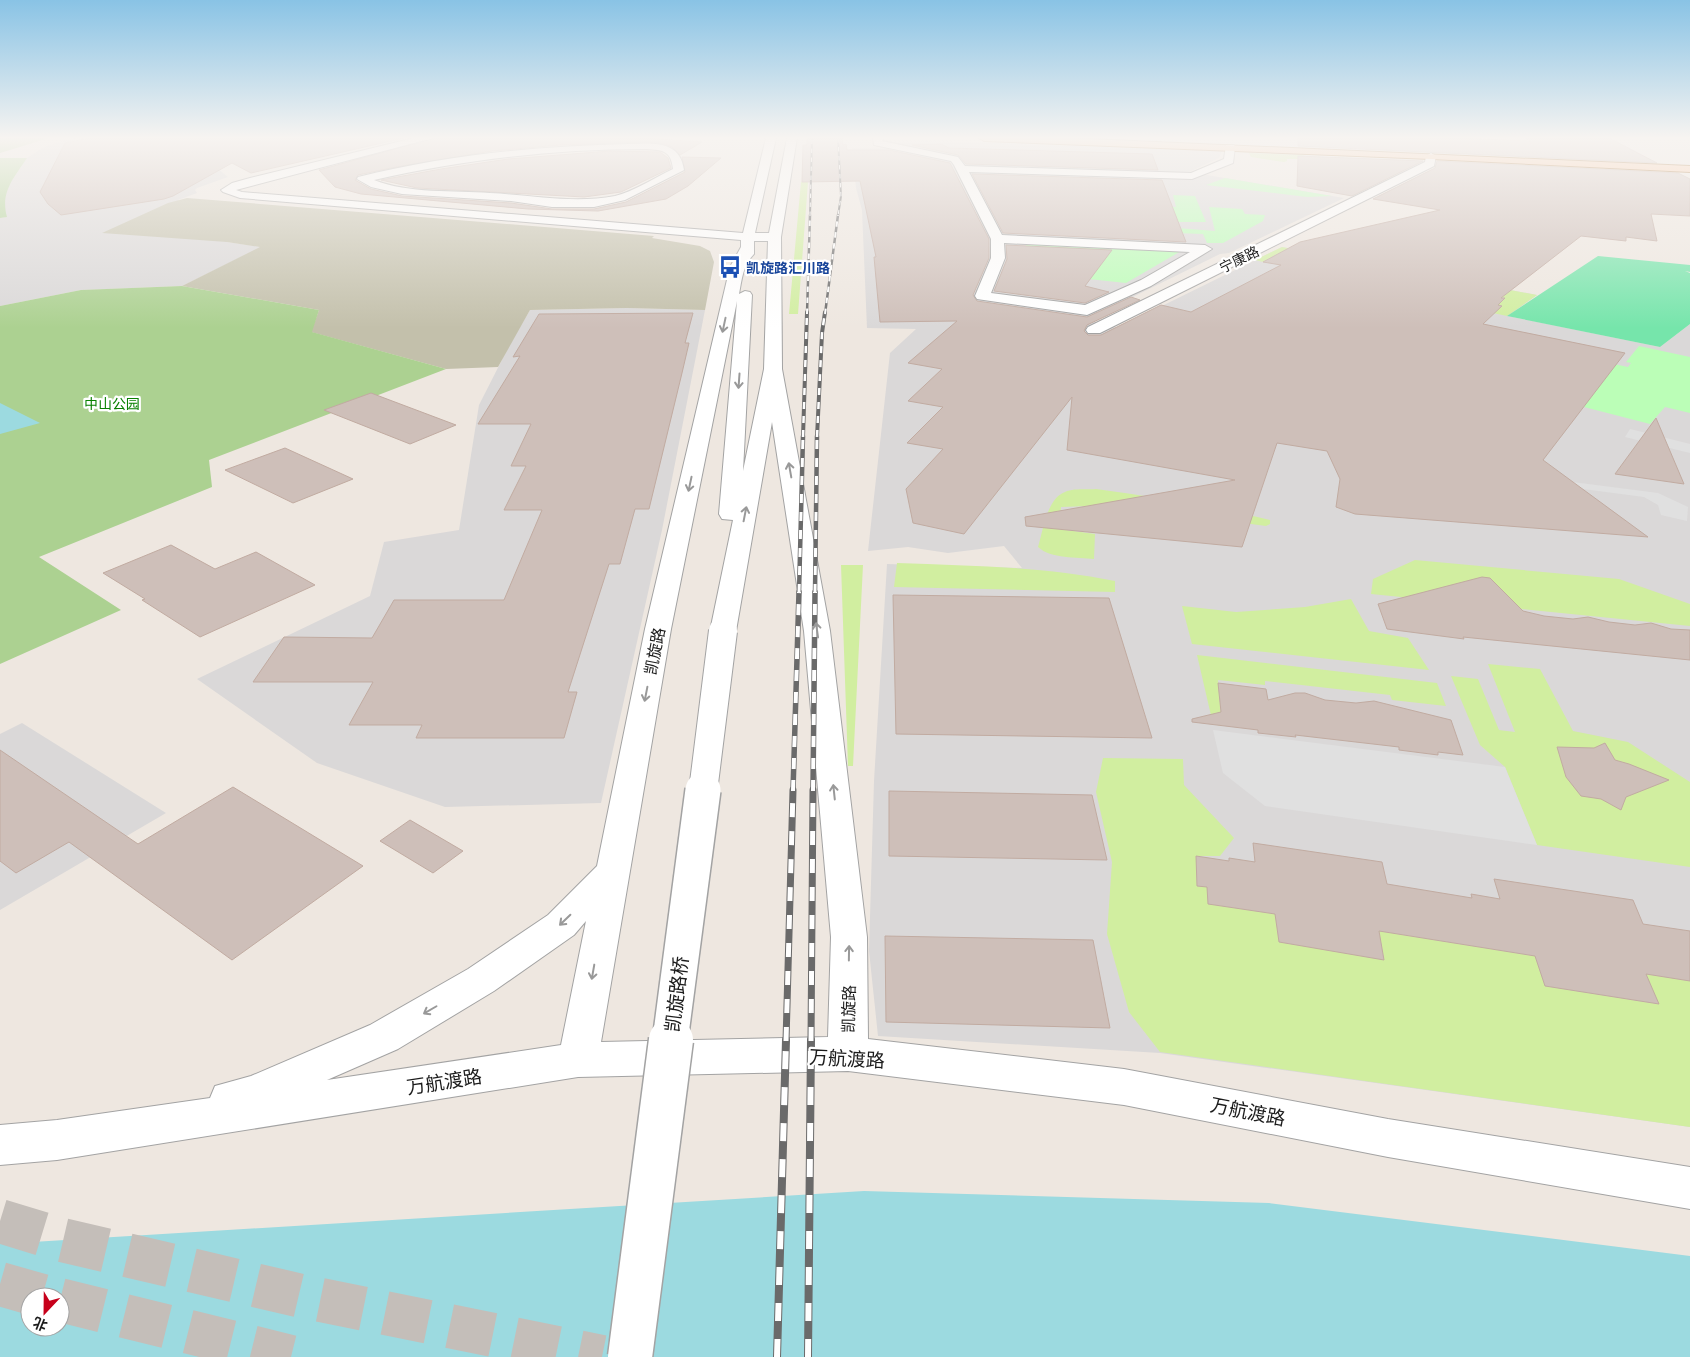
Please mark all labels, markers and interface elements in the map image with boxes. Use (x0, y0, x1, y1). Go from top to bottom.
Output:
street label: 宁康路 (1216, 242, 1262, 276)
bus stop icon: 凯旋路汇川路 (717, 254, 743, 280)
place label: 凯旋路汇川路 (746, 259, 830, 276)
one-way arrow (719, 317, 728, 333)
one-way arrow (734, 373, 744, 389)
park label: 中山公园 (84, 395, 140, 412)
one-way arrow (785, 462, 795, 478)
one-way arrow (684, 475, 694, 491)
one-way arrow (741, 506, 750, 522)
one-way arrow (811, 622, 821, 638)
street label: 凯旋路 (640, 626, 668, 676)
one-way arrow (640, 686, 650, 702)
one-way arrow (829, 784, 839, 800)
one-way arrow (559, 914, 572, 926)
one-way arrow (844, 945, 854, 962)
street label: 凯旋路桥 (660, 955, 692, 1033)
one-way arrow (588, 964, 598, 980)
street label: 凯旋路 (838, 985, 858, 1033)
one-way arrow (424, 1005, 438, 1015)
street label: 万航渡路 (808, 1045, 886, 1071)
street label: 万航渡路 (405, 1064, 483, 1098)
street label: 万航渡路 (1208, 1092, 1288, 1130)
north arrow (20, 1287, 70, 1337)
text: 北 (30, 1314, 50, 1335)

